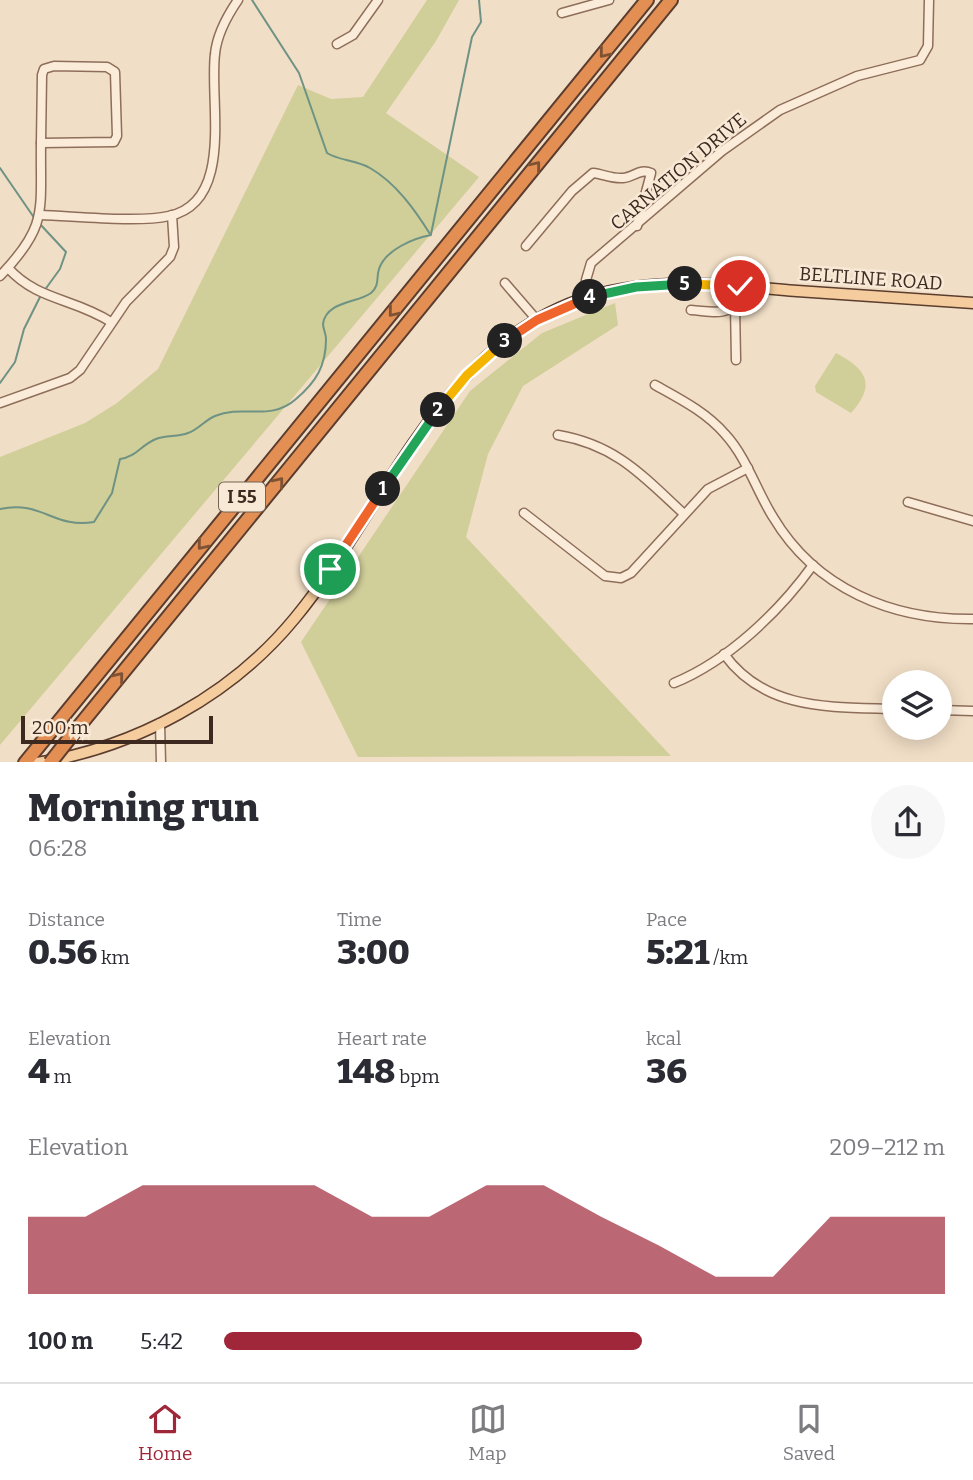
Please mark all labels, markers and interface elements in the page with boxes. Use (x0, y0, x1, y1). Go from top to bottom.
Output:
one-way arrow (600, 44, 612, 57)
street label: CARNATION DRIVE (606, 108, 751, 235)
one-way arrow (528, 161, 541, 173)
pin (710, 256, 770, 316)
street label: BELTLINE ROAD (798, 262, 943, 295)
pin: 5 (668, 266, 702, 302)
icon: check (721, 267, 759, 305)
text: 5 (679, 272, 690, 295)
pin: 4 (572, 280, 608, 314)
text: 4 (584, 285, 595, 308)
one-way arrow (388, 305, 401, 317)
pin: 3 (488, 324, 522, 358)
text: 3 (499, 329, 510, 352)
pin: 2 (420, 392, 456, 428)
text: 2 (432, 398, 443, 421)
pin: 1 (366, 472, 400, 506)
one-way arrow (270, 477, 283, 489)
text: 1 (378, 477, 387, 500)
road number: I 55 (219, 482, 265, 512)
one-way arrow (198, 538, 211, 550)
pin (300, 539, 360, 599)
icon: arrive (311, 550, 349, 588)
map controls (882, 670, 952, 740)
button: layers (882, 670, 952, 740)
one-way arrow (111, 672, 124, 684)
scale bar (21, 713, 214, 745)
text: 200 m (32, 716, 89, 739)
text: Morning run (28, 785, 259, 831)
button: share (871, 785, 945, 859)
text: 06:28 (28, 834, 87, 862)
text: Distance (28, 908, 105, 931)
text: Time (337, 908, 382, 931)
text: Pace (646, 908, 687, 931)
text: 0.56 (28, 931, 97, 973)
text: 3:00 (337, 931, 410, 973)
text: 5:21 (646, 931, 709, 973)
text: km (97, 946, 130, 969)
text: /km (709, 946, 748, 969)
text: Elevation (28, 1027, 111, 1050)
text: Heart rate (337, 1027, 427, 1050)
text: kcal (646, 1027, 681, 1050)
text: 4 (28, 1050, 50, 1092)
text: 148 (337, 1050, 395, 1092)
text: 36 (646, 1050, 687, 1092)
text: m (50, 1065, 72, 1088)
text: bpm (395, 1065, 440, 1088)
text: Elevation (28, 1133, 128, 1161)
text: 209–212 m (830, 1133, 945, 1161)
text: 100 m (28, 1327, 93, 1355)
text: 5:42 (140, 1327, 183, 1355)
tab: Home (138, 1400, 192, 1465)
tab: Map (468, 1400, 507, 1465)
tab: Saved (783, 1400, 835, 1465)

